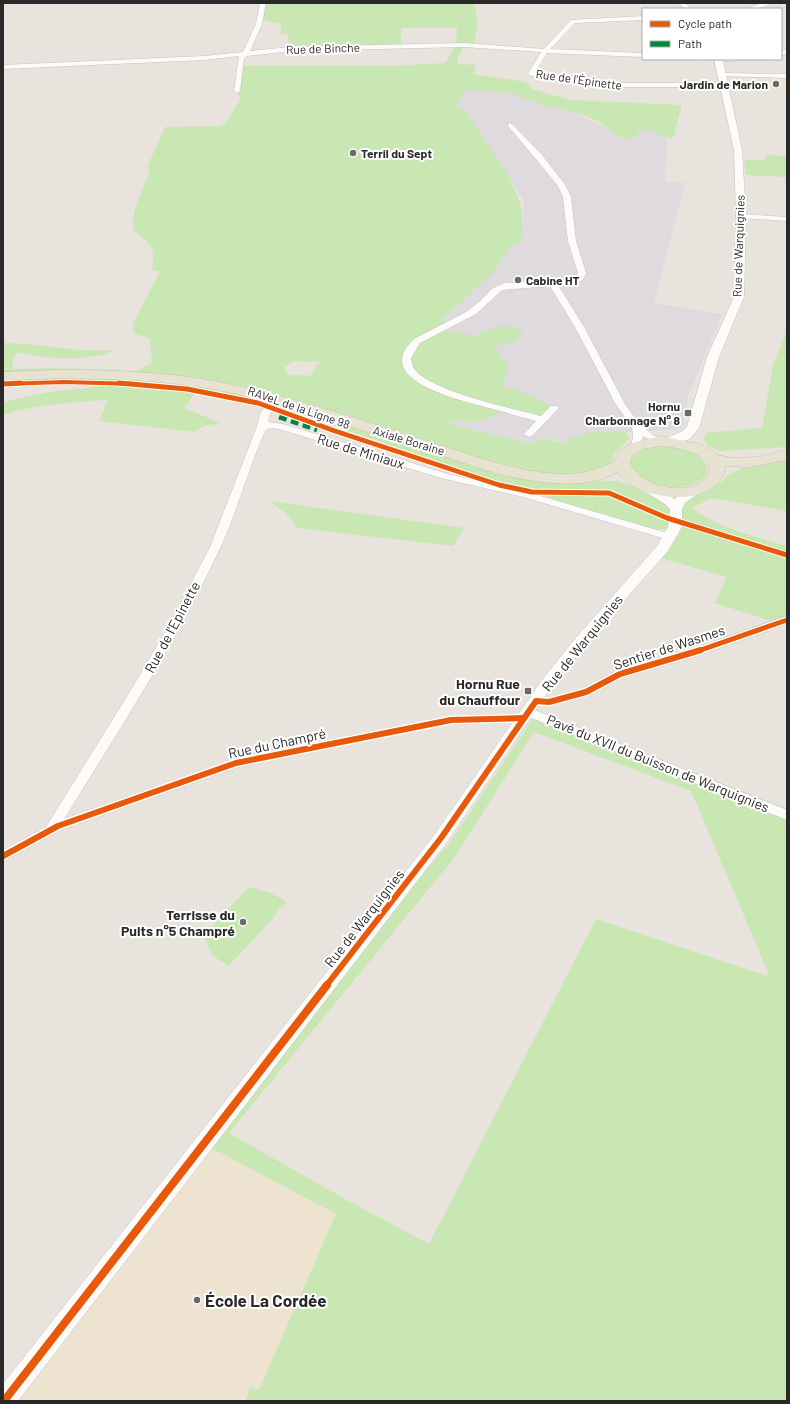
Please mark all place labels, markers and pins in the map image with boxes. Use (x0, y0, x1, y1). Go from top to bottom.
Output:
place label: Jardin de Marion (680, 77, 768, 91)
marker: Jardin de Marion (771, 79, 781, 89)
place label: Terril du Sept (361, 146, 432, 160)
marker: Terril du Sept (348, 148, 358, 158)
place label: Cabine HT (526, 273, 580, 287)
marker: Cabine HT (513, 275, 523, 285)
place label: Hornu Charbonnage N° 8 (585, 399, 680, 427)
marker: Hornu Charbonnage N° 8 (683, 408, 693, 418)
place label: Hornu Rue du Chauffour (439, 675, 521, 708)
marker: Hornu Rue du Chauffour (523, 686, 533, 696)
place label: Terrisse du Puits n°5 Champré (121, 906, 235, 939)
marker: Terrisse du Puits n°5 Champré (238, 917, 248, 927)
place label: École La Cordée (205, 1290, 327, 1310)
marker: École La Cordée (192, 1295, 202, 1305)

